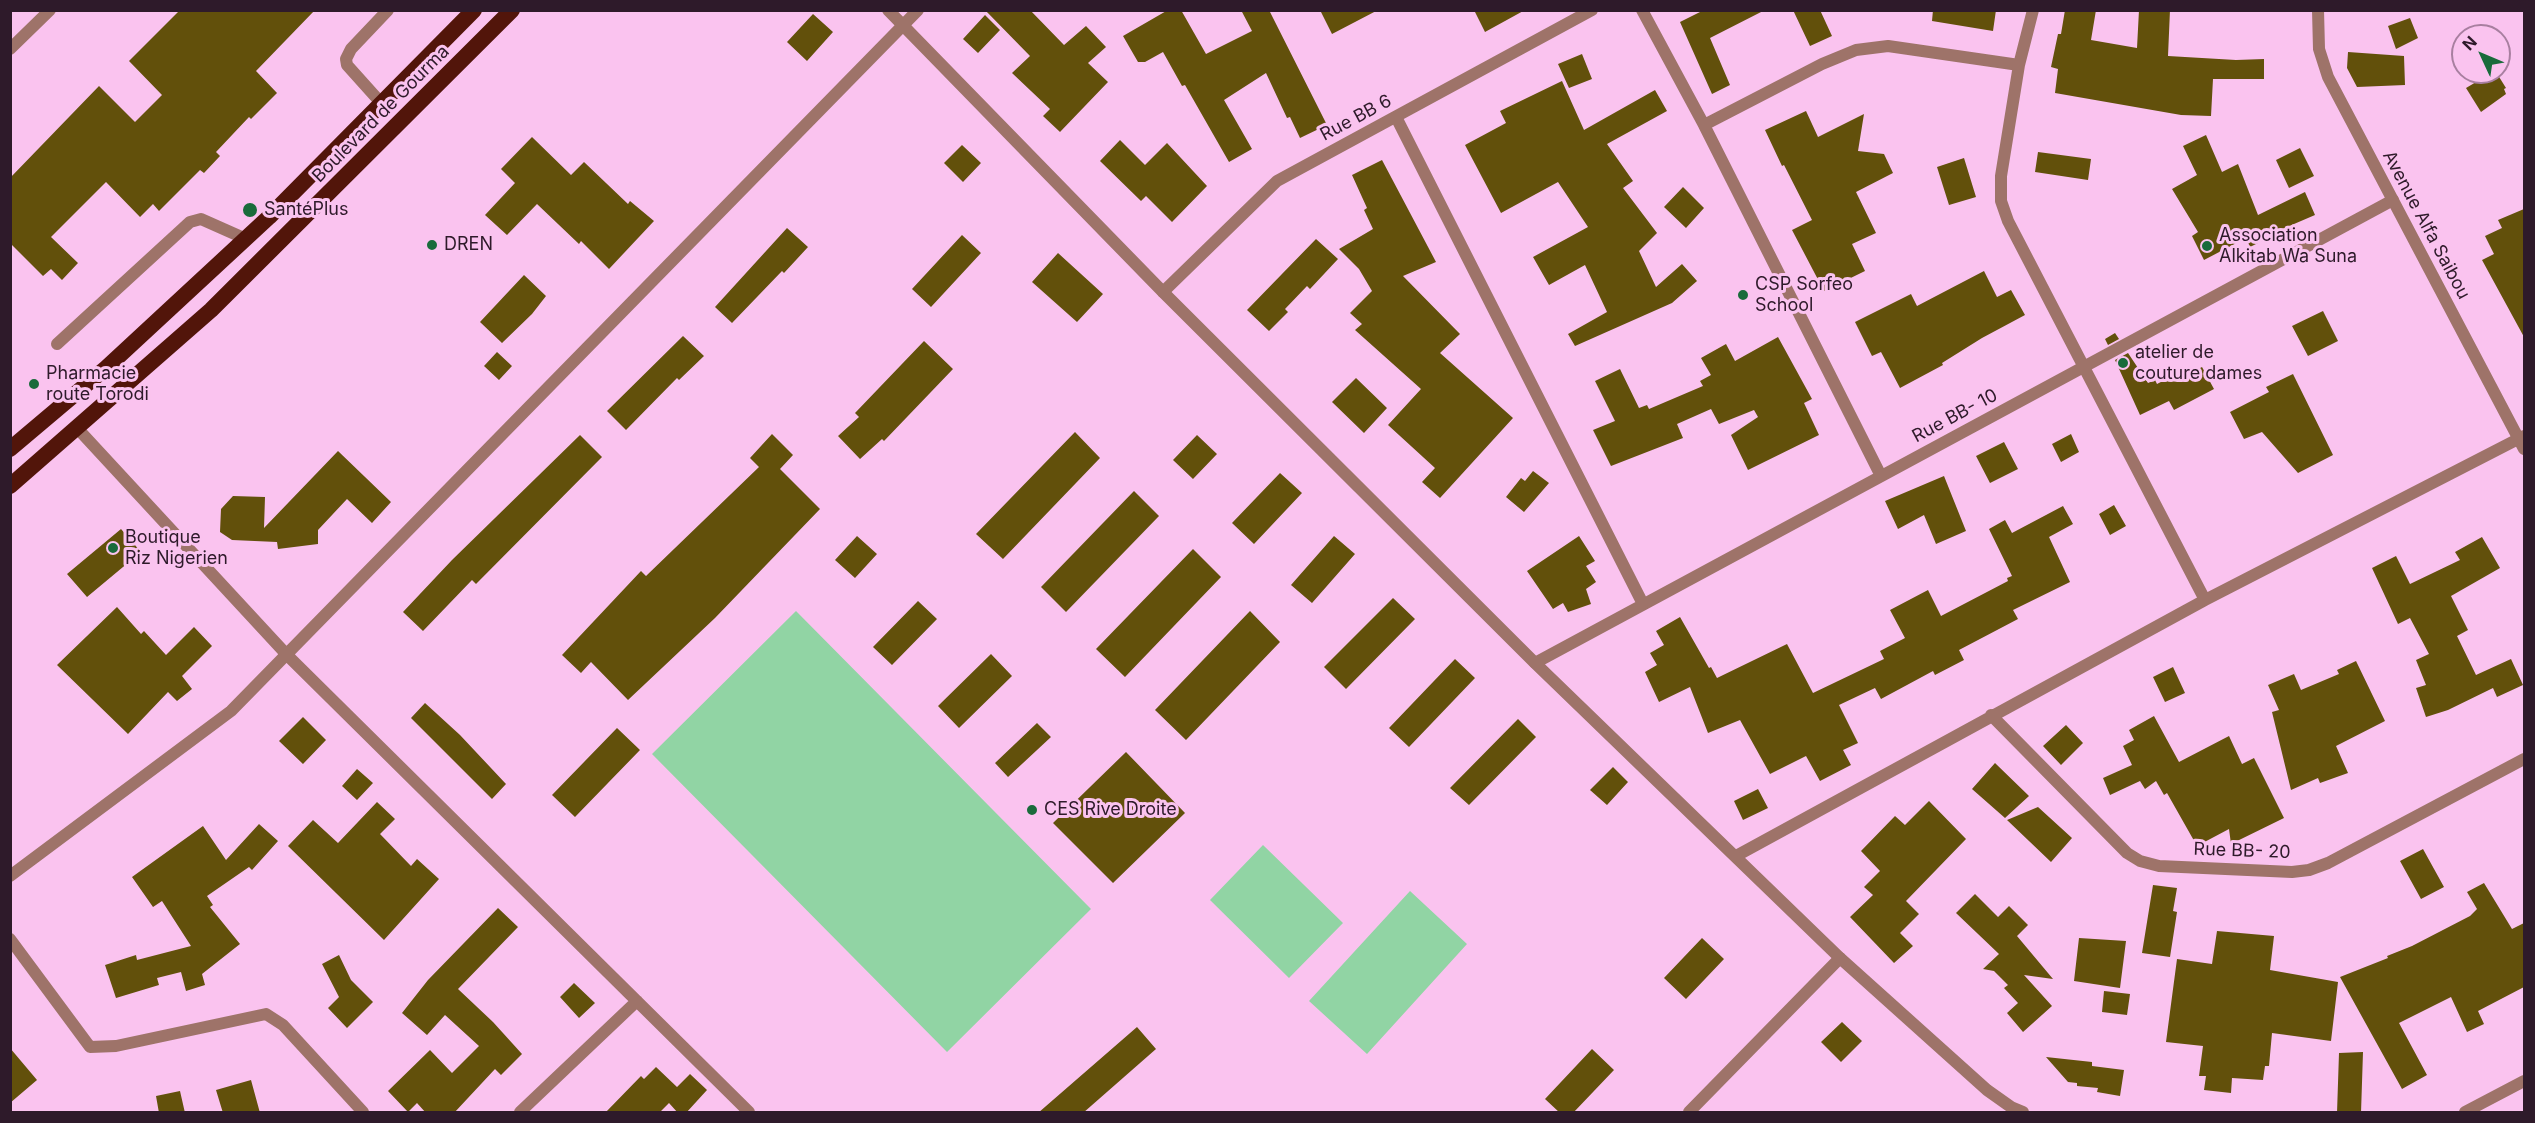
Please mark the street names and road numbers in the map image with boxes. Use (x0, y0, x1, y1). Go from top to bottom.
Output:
street label: Boulevard de Gourma (308, 41, 454, 187)
street label: Rue BB 6 (1317, 90, 1395, 146)
street label: Avenue Alfa Saibou (2378, 147, 2474, 303)
street label: Rue BB- 10 (1909, 385, 2001, 447)
street label: Rue BB- 20 (2193, 839, 2291, 863)

